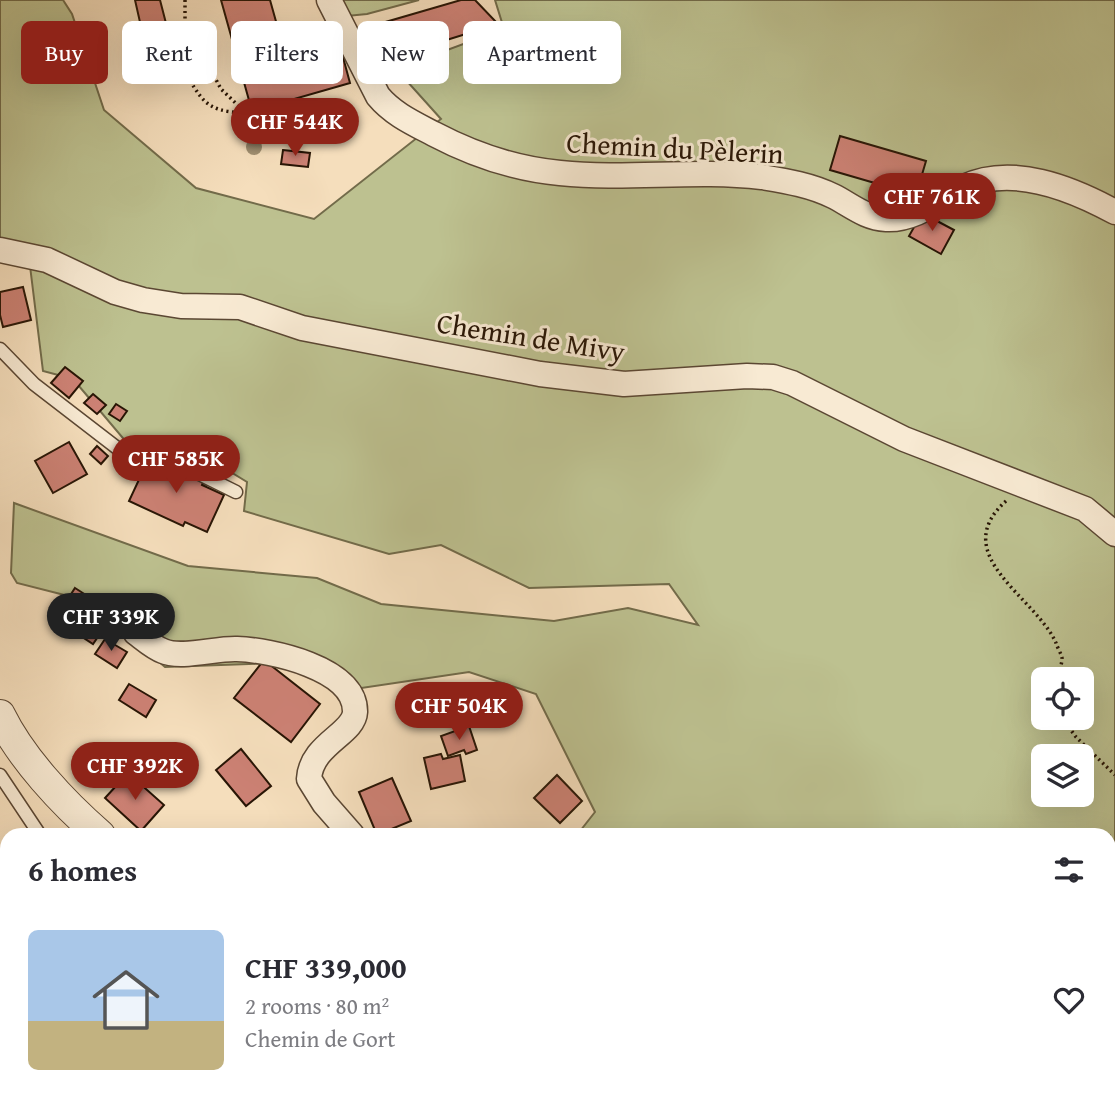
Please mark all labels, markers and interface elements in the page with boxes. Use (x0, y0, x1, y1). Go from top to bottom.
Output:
chip: Buy (21, 21, 108, 84)
chip: Rent (122, 21, 217, 84)
chip: Filters (231, 21, 343, 84)
chip: New (357, 21, 449, 84)
chip: Apartment (463, 21, 621, 84)
pin: CHF 544K (223, 99, 367, 158)
text: CHF 544K (247, 104, 343, 137)
street label: Chemin du Pèlerin (565, 121, 785, 174)
pin: CHF 761K (860, 174, 1004, 233)
text: CHF 761K (884, 179, 980, 212)
street label: Chemin de Mivy (434, 301, 628, 372)
pin: CHF 585K (104, 435, 248, 495)
text: CHF 585K (128, 441, 224, 474)
pin: CHF 339K (39, 594, 183, 653)
text: CHF 339K (63, 599, 159, 632)
map controls (1031, 667, 1094, 807)
button: locate (1031, 667, 1094, 730)
pin: CHF 504K (387, 682, 531, 742)
text: CHF 504K (411, 688, 507, 721)
pin: CHF 392K (63, 742, 207, 802)
button: layers (1031, 744, 1094, 807)
text: CHF 392K (87, 748, 183, 781)
text: 6 homes (28, 848, 137, 892)
icon: filters (1050, 851, 1088, 889)
text: CHF 339,000 (245, 945, 407, 989)
icon: home (84, 958, 168, 1042)
icon: heart (1050, 981, 1088, 1019)
text: 2 rooms · 80 m² (245, 989, 389, 1022)
text: Chemin de Gort (245, 1022, 395, 1055)

